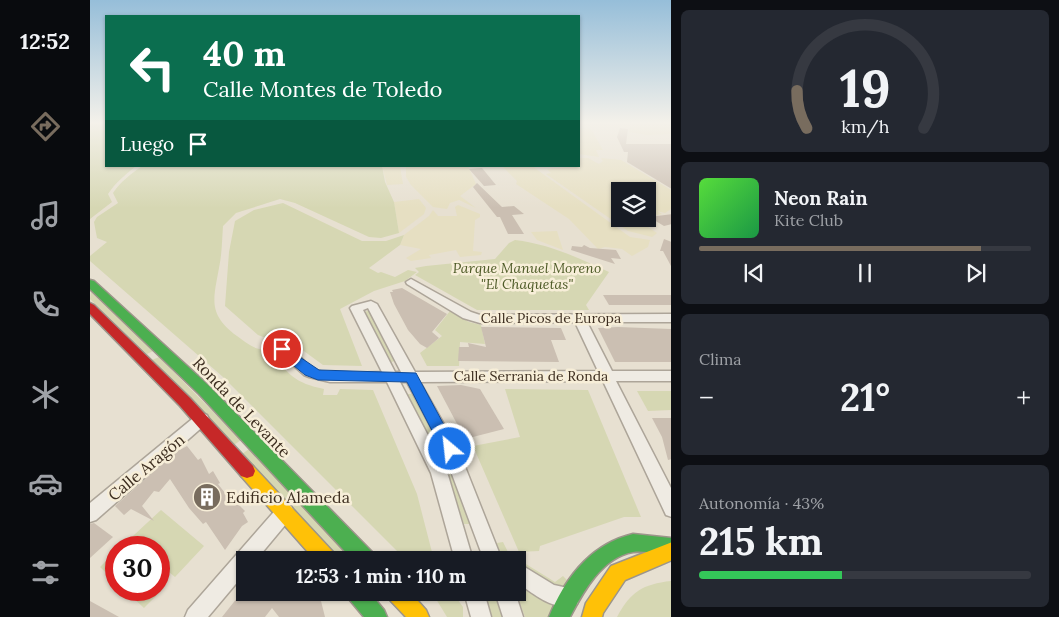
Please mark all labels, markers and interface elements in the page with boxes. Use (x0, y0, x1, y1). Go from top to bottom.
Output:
text: 12:52 (20, 27, 70, 55)
text: 40 m (203, 31, 286, 76)
icon: left (120, 35, 185, 100)
text: 19 (839, 55, 891, 121)
text: Calle Montes de Toledo (203, 75, 442, 103)
icon: directions (28, 109, 63, 144)
text: km/h (841, 115, 889, 138)
icon: arrive (184, 130, 212, 158)
text: Luego (120, 132, 174, 156)
map controls (611, 182, 656, 227)
button: layers (611, 182, 656, 227)
text: Neon Rain (774, 186, 868, 210)
icon: music (28, 198, 63, 233)
text: Kite Club (774, 210, 843, 230)
park label: Parque Manuel Moreno "El Chaquetas" (453, 259, 601, 293)
icon: previous (740, 259, 768, 287)
icon: pause (851, 259, 879, 287)
icon: next (962, 259, 990, 287)
icon: phone (28, 287, 63, 322)
street label: Calle Picos de Europa (481, 309, 621, 327)
pin (261, 328, 303, 370)
icon: arrive (268, 335, 296, 363)
text: Clima (699, 349, 742, 369)
street label: Ronda de Levante (189, 353, 295, 462)
street label: Calle Serrania de Ronda (454, 367, 608, 385)
text: 21° (840, 373, 890, 421)
icon: climate (28, 377, 63, 412)
text: − (699, 380, 714, 416)
text: + (1016, 380, 1031, 416)
position arrow (423, 422, 475, 474)
street label: Calle Aragón (104, 429, 189, 505)
icon: car (28, 466, 63, 501)
building icon: Edificio Alameda (192, 482, 222, 512)
place label: Edificio Alameda (226, 487, 350, 507)
text: Autonomía · 43% (699, 493, 824, 513)
text: 215 km (699, 517, 823, 565)
speed limit sign: 30 (105, 536, 170, 601)
icon: filters (28, 555, 63, 590)
text: 12:53 · 1 min · 110 m (296, 564, 466, 588)

